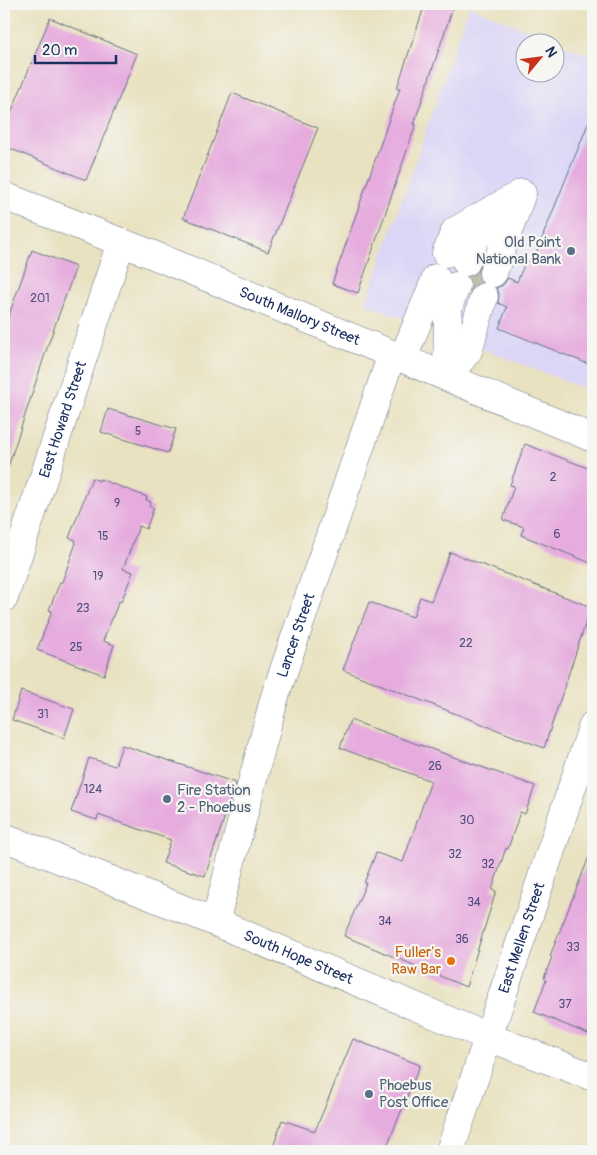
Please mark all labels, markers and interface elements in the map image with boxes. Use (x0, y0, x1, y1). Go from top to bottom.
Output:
scale bar (35, 32, 116, 64)
north arrow (514, 32, 564, 82)
text: 20 m (42, 41, 77, 60)
text: N (541, 44, 561, 60)
place label: Old Point National Bank (476, 233, 562, 269)
marker: Old Point National Bank (565, 245, 577, 257)
street label: South Mallory Street (236, 282, 364, 350)
house number: 201 (30, 291, 50, 306)
street label: East Howard Street (35, 358, 91, 480)
house number: 5 (135, 424, 141, 439)
house number: 2 (550, 470, 557, 485)
house number: 9 (114, 496, 120, 511)
house number: 6 (554, 527, 561, 542)
house number: 15 (97, 529, 109, 544)
house number: 19 (93, 569, 103, 584)
street label: Lancer Street (273, 590, 319, 680)
house number: 23 (76, 601, 90, 616)
house number: 22 (459, 636, 473, 651)
house number: 25 (69, 640, 83, 655)
house number: 31 (37, 707, 49, 722)
house number: 26 (428, 759, 442, 774)
place label: Fire Station 2 - Phoebus (177, 781, 251, 817)
house number: 124 (84, 782, 102, 797)
marker: Fire Station 2 - Phoebus (161, 793, 173, 805)
house number: 30 (460, 813, 474, 828)
house number: 32 (448, 847, 462, 862)
house number: 32 (481, 857, 495, 872)
street label: East Mellen Street (494, 879, 549, 996)
house number: 34 (467, 895, 481, 910)
house number: 34 (378, 914, 392, 929)
street label: South Hope Street (241, 926, 357, 989)
house number: 36 (455, 932, 469, 947)
house number: 33 (566, 940, 580, 955)
place label: Fuller's Raw Bar (391, 943, 442, 979)
marker: Fuller's Raw Bar (445, 955, 457, 967)
house number: 37 (558, 997, 572, 1012)
place label: Phoebus Post Office (379, 1076, 449, 1112)
marker: Phoebus Post Office (363, 1088, 375, 1100)

